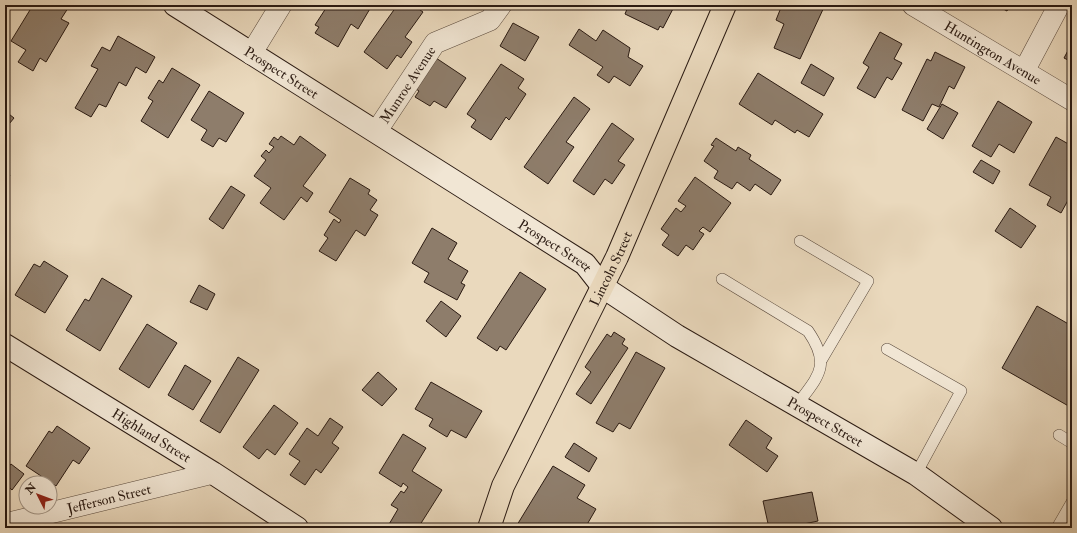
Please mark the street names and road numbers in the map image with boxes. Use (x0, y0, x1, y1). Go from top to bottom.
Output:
street label: Huntington Avenue (941, 18, 1044, 89)
street label: Prospect Street (241, 43, 322, 103)
street label: Munroe Avenue (376, 43, 440, 127)
street label: Prospect Street (515, 216, 596, 276)
street label: Lincoln Street (586, 228, 636, 309)
street label: Prospect Street (784, 393, 866, 451)
street label: Highland Street (109, 405, 194, 467)
street label: Jefferson Street (64, 480, 153, 518)

